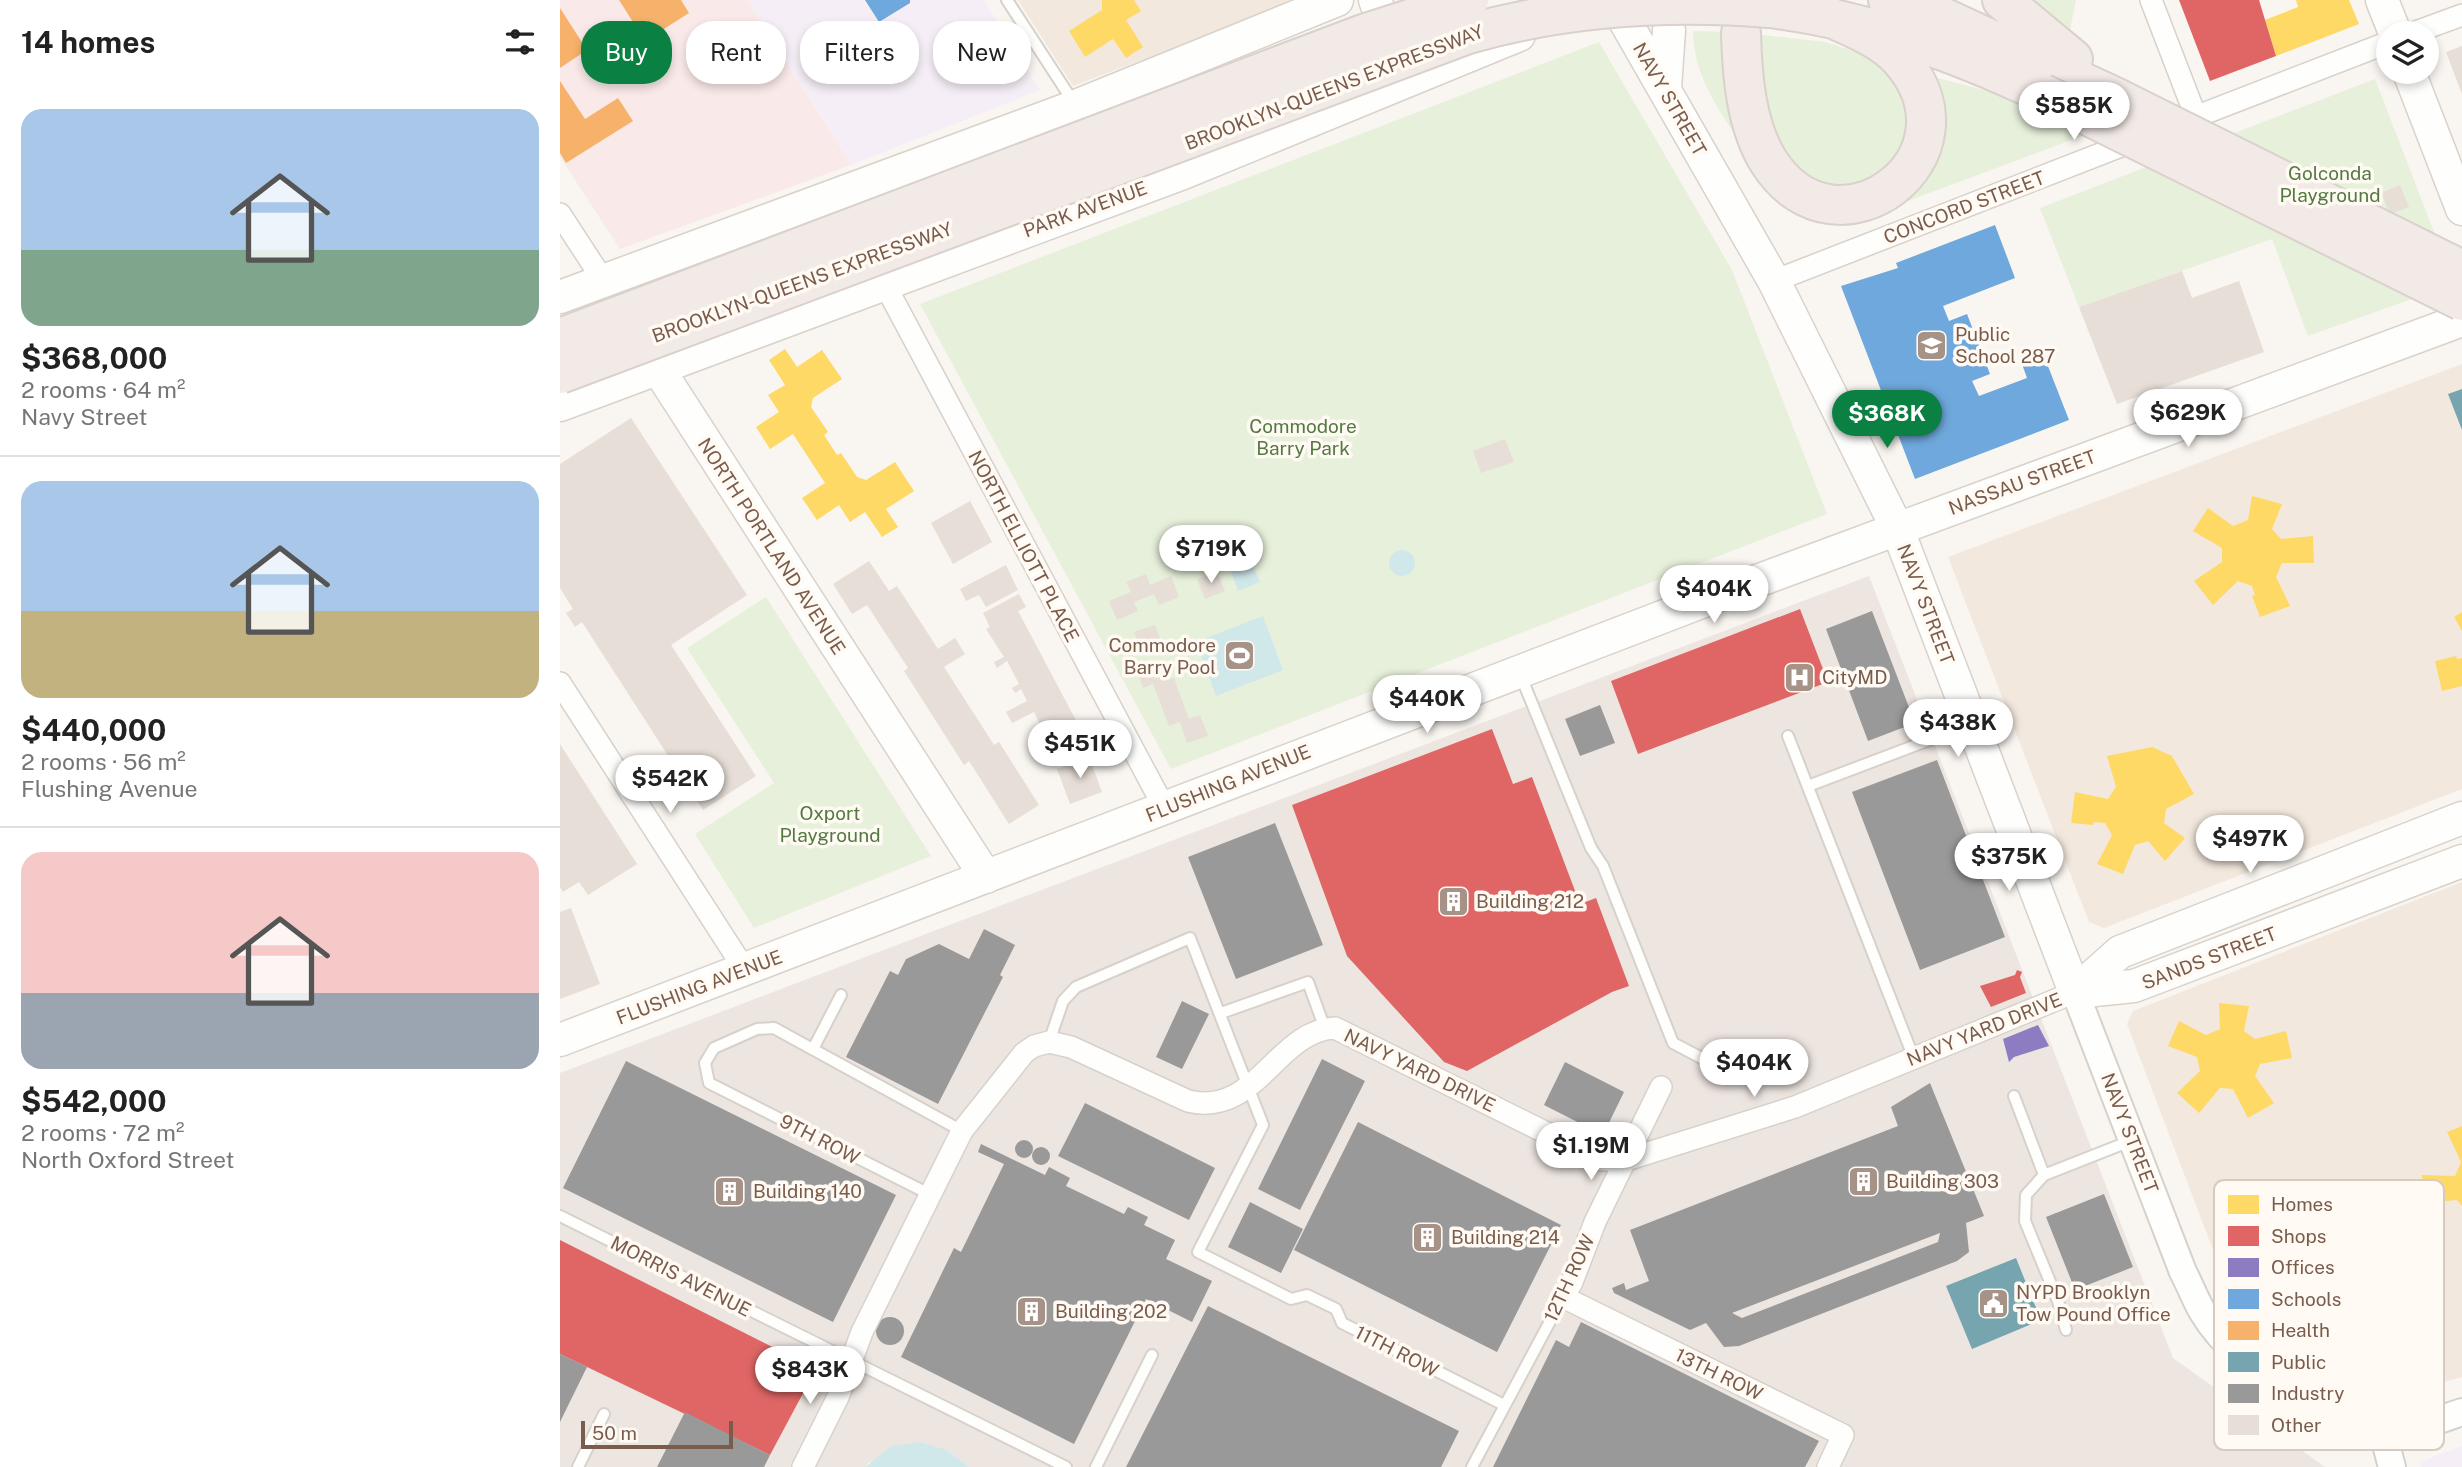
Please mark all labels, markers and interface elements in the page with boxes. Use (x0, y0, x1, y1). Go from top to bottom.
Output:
street label: BROOKLYN-QUEENS EXPRESSWAY (1182, 20, 1487, 154)
chip: Buy (581, 21, 672, 84)
chip: Rent (686, 21, 786, 84)
chip: Filters (800, 21, 919, 84)
chip: New (933, 21, 1031, 84)
map controls (2376, 21, 2439, 84)
button: layers (2376, 21, 2439, 84)
icon: filters (501, 23, 539, 61)
text: 14 homes (21, 24, 155, 60)
street label: NAVY STREET (1629, 38, 1711, 160)
pin: $585K (2025, 82, 2123, 142)
text: $585K (2035, 91, 2113, 118)
icon: home (217, 155, 343, 281)
park label: Golconda Playground (2279, 162, 2381, 206)
street label: CONCORD STREET (1880, 166, 2048, 248)
street label: PARK AVENUE (1020, 176, 1150, 242)
street label: BROOKLYN-QUEENS EXPRESSWAY (649, 217, 956, 347)
place label: Public School 287 (1955, 323, 2055, 367)
school or university icon: Public School 287 (1915, 328, 1949, 362)
text: $368,000 (21, 340, 167, 376)
text: 2 rooms · 64 m² (21, 376, 185, 403)
pin: $629K (2139, 390, 2237, 449)
pin: $368K (1838, 391, 1936, 450)
text: $629K (2149, 398, 2227, 425)
text: $368K (1848, 399, 1926, 426)
text: Navy Street (21, 403, 147, 430)
park label: Commodore Barry Park (1249, 415, 1357, 459)
street label: NORTH PORTLAND AVENUE (694, 434, 850, 658)
street label: NASSAU STREET (1945, 445, 2099, 519)
street label: NORTH ELLIOTT PLACE (964, 447, 1084, 645)
pin: $719K (1162, 526, 1260, 585)
icon: home (217, 527, 343, 653)
text: $719K (1175, 534, 1247, 561)
street label: NAVY STREET (1893, 541, 1959, 667)
pin: $404K (1665, 566, 1763, 625)
text: $404K (1675, 574, 1753, 601)
place label: Commodore Barry Pool (1108, 634, 1216, 678)
sports icon: Commodore Barry Pool (1222, 639, 1256, 673)
hospital icon: CityMD (1782, 660, 1816, 694)
place label: CityMD (1822, 666, 1887, 688)
pin: $440K (1378, 676, 1476, 735)
text: $440K (1388, 684, 1466, 711)
pin: $438K (1909, 700, 2007, 759)
text: $438K (1919, 708, 1997, 735)
text: $440,000 (21, 712, 166, 748)
pin: $451K (1031, 720, 1129, 780)
text: $451K (1044, 729, 1116, 756)
street label: FLUSHING AVENUE (1142, 740, 1314, 826)
text: 2 rooms · 56 m² (21, 748, 186, 775)
pin: $542K (621, 756, 719, 815)
text: $542K (631, 764, 709, 791)
text: Flushing Avenue (21, 775, 198, 802)
park label: Oxport Playground (779, 802, 881, 846)
pin: $497K (2201, 816, 2299, 875)
text: $497K (2212, 824, 2288, 851)
pin: $375K (1960, 834, 2058, 893)
text: $375K (1971, 842, 2047, 869)
building icon: Building 212 (1436, 884, 1470, 918)
place label: Building 212 (1476, 890, 1584, 912)
icon: home (217, 898, 343, 1024)
street label: SANDS STREET (2139, 922, 2279, 994)
street label: FLUSHING AVENUE (613, 945, 785, 1029)
street label: NAVY YARD DRIVE (1903, 988, 2065, 1070)
street label: NAVY YARD DRIVE (1341, 1024, 1499, 1116)
pin: $404K (1705, 1040, 1803, 1099)
text: $404K (1715, 1048, 1793, 1075)
street label: NAVY STREET (2097, 1070, 2163, 1196)
text: $542,000 (21, 1083, 167, 1119)
street label: 9TH ROW (776, 1110, 864, 1168)
text: 2 rooms · 72 m² (21, 1119, 184, 1146)
pin: $1.19M (1534, 1122, 1648, 1182)
text: $1.19M (1552, 1131, 1630, 1158)
text: North Oxford Street (21, 1146, 234, 1173)
building icon: Building 303 (1846, 1164, 1880, 1198)
place label: Building 303 (1886, 1170, 1999, 1192)
building icon: Building 140 (713, 1174, 747, 1208)
place label: Building 140 (753, 1180, 862, 1202)
legend (2214, 1180, 2444, 1450)
text: Homes (2271, 1193, 2333, 1215)
building icon: Building 214 (1411, 1220, 1445, 1254)
text: Shops (2271, 1225, 2326, 1247)
place label: Building 214 (1451, 1226, 1560, 1248)
street label: MORRIS AVENUE (607, 1231, 755, 1321)
street label: 12TH ROW (1539, 1231, 1599, 1325)
text: Offices (2271, 1256, 2335, 1278)
place label: NYPD Brooklyn Tow Pound Office (2016, 1281, 2171, 1325)
public building icon: NYPD Brooklyn Tow Pound Office (1976, 1286, 2010, 1320)
text: Schools (2271, 1288, 2341, 1310)
building icon: Building 202 (1015, 1294, 1049, 1328)
place label: Building 202 (1055, 1300, 1167, 1322)
text: Health (2271, 1319, 2330, 1341)
street label: 11TH ROW (1352, 1321, 1442, 1381)
street label: 13TH ROW (1672, 1343, 1766, 1405)
pin: $843K (761, 1346, 859, 1406)
text: Public (2271, 1351, 2326, 1373)
text: $843K (771, 1355, 849, 1382)
text: Industry (2271, 1382, 2344, 1404)
text: Other (2271, 1414, 2321, 1436)
scale bar (581, 1418, 733, 1450)
text: 50 m (592, 1422, 637, 1444)

